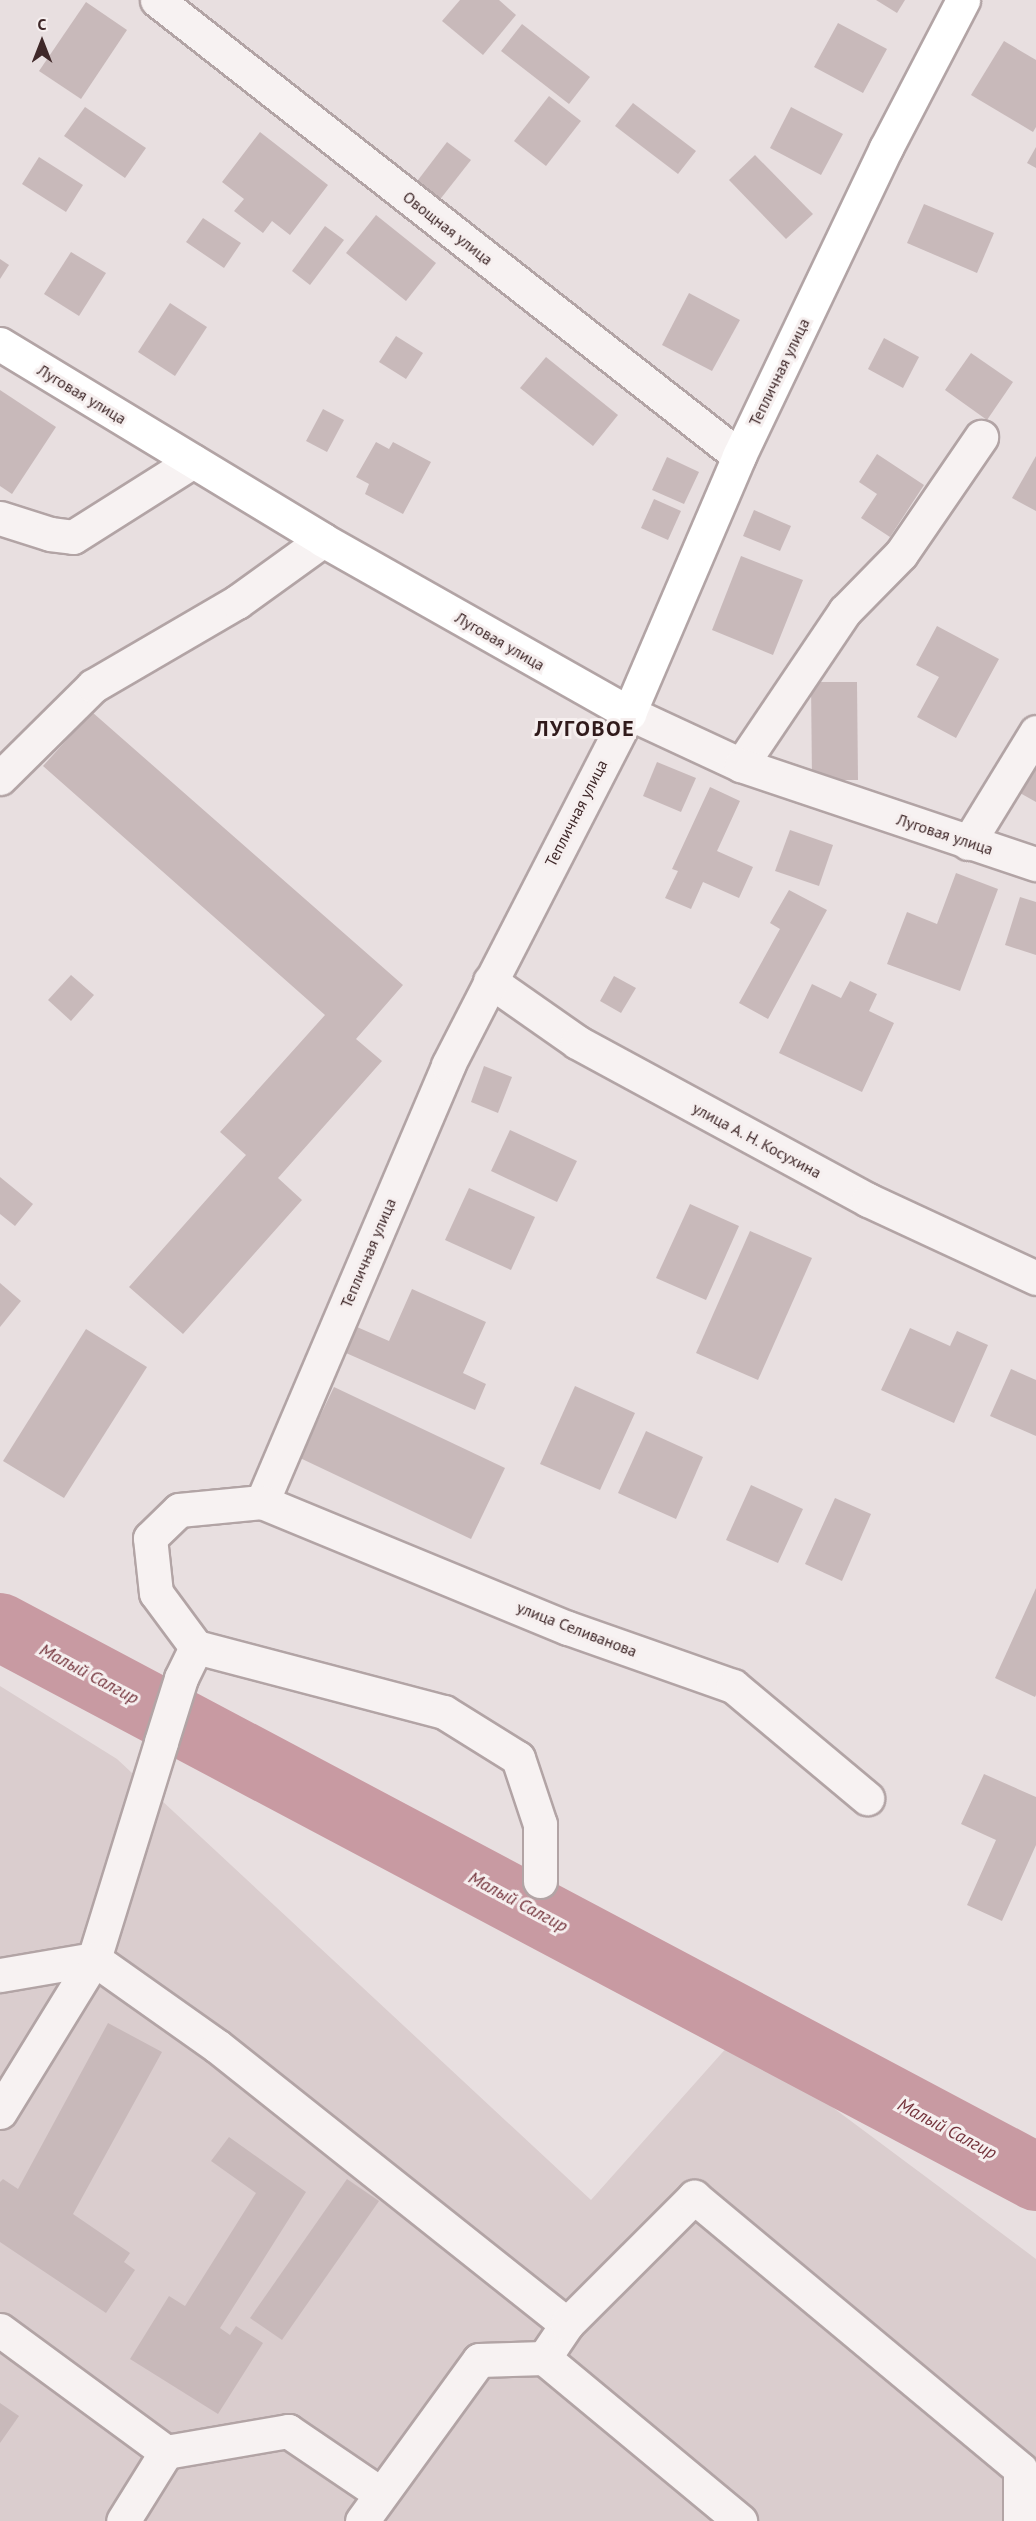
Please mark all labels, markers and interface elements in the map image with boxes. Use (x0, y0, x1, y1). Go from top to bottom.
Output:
north arrow (12, 12, 72, 72)
text: С (38, 14, 46, 34)
street label: Овощная улица (399, 187, 497, 269)
street label: Тепличная улица (745, 315, 813, 429)
street label: Луговая улица (34, 360, 130, 428)
street label: Луговая улица (452, 608, 548, 674)
district label: ЛУГОВОЕ (535, 716, 635, 742)
street label: Тепличная улица (541, 756, 611, 870)
street label: Луговая улица (894, 809, 996, 859)
street label: улица А. Н. Косухина (688, 1097, 826, 1183)
street label: Тепличная улица (336, 1195, 400, 1311)
street label: улица Селиванова (514, 1597, 640, 1661)
water label: Малый Салгир (36, 1639, 142, 1709)
water label: Малый Салгир (465, 1867, 571, 1937)
water label: Малый Салгир (894, 2094, 1000, 2164)

